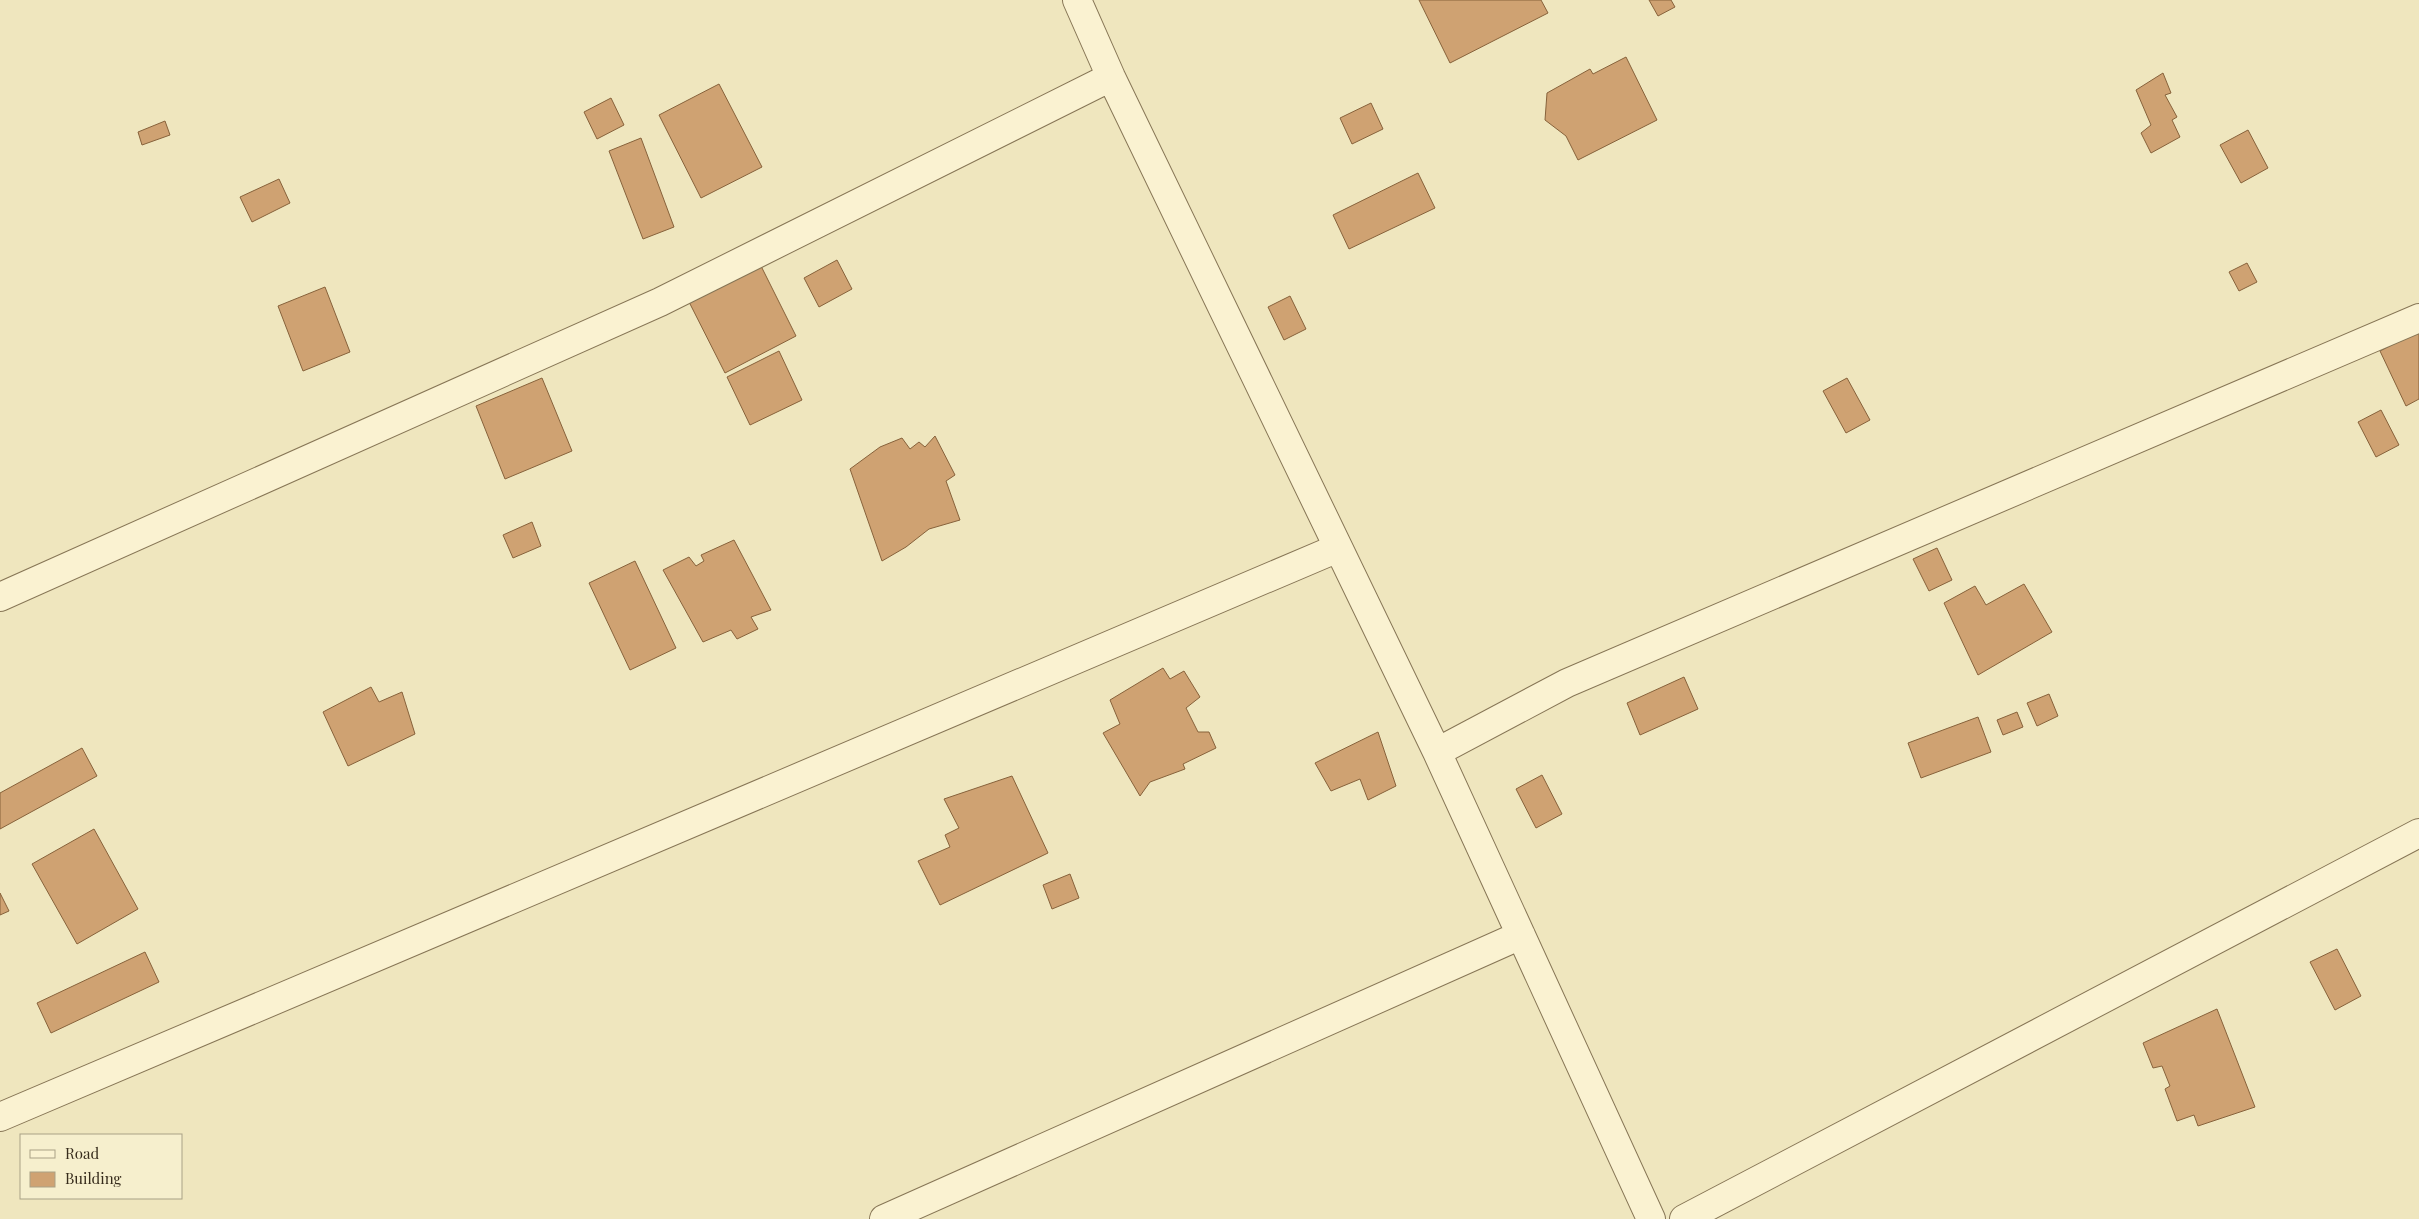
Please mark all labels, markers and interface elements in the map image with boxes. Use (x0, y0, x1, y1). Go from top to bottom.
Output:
legend (20, 1134, 182, 1199)
text: Road (65, 1143, 99, 1163)
text: Building (65, 1168, 122, 1188)

